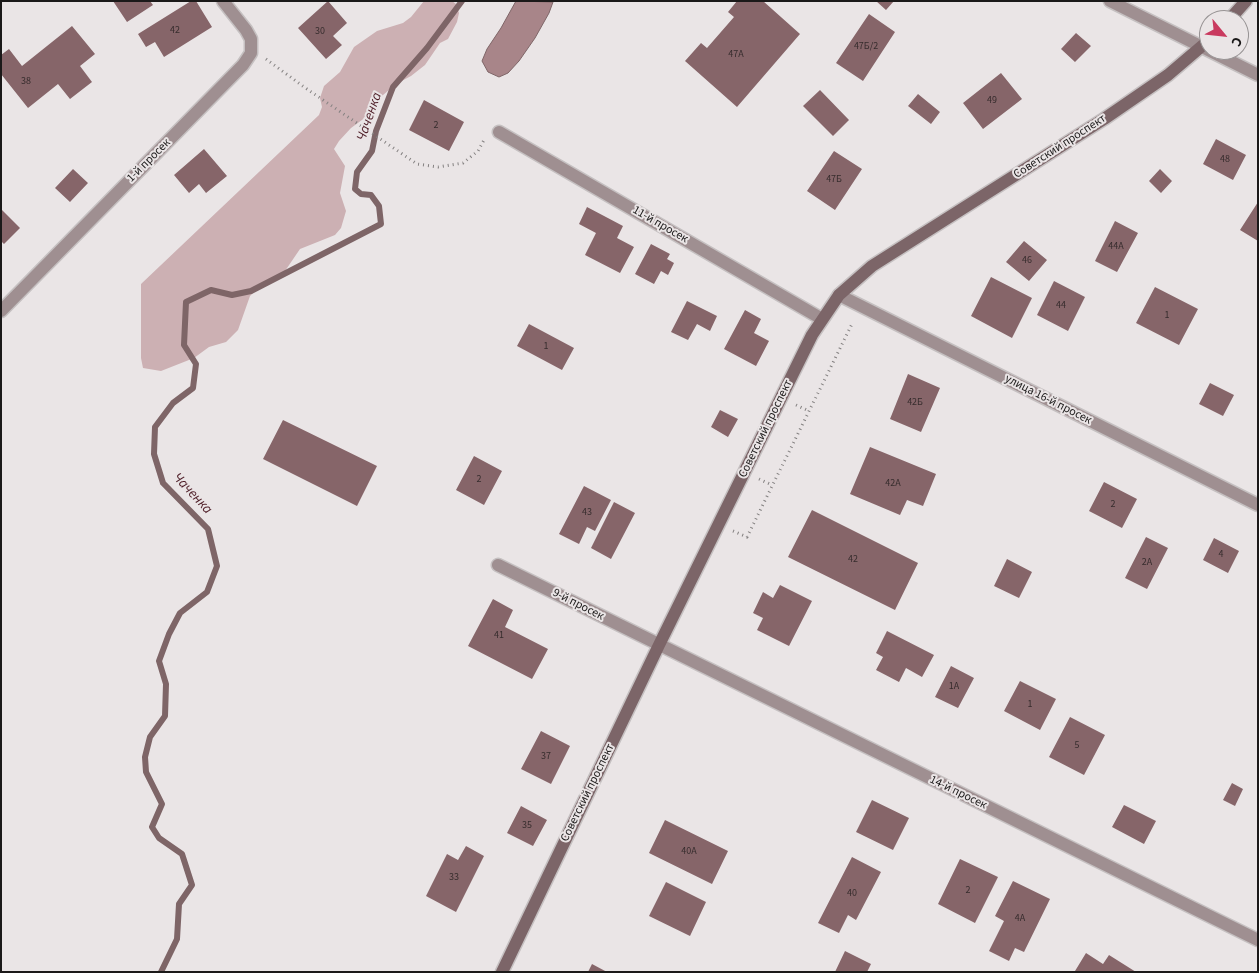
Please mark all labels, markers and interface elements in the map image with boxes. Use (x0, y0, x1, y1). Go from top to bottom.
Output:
north arrow (1199, 10, 1249, 60)
house number: 42 (170, 25, 180, 37)
house number: 30 (315, 26, 325, 38)
text: С (1226, 33, 1247, 50)
house number: 47Б/2 (854, 41, 878, 53)
house number: 47А (728, 49, 744, 61)
house number: 38 (21, 76, 31, 88)
water label: Чаченка (354, 90, 386, 144)
house number: 49 (987, 95, 997, 107)
street label: Советский проспект (1011, 112, 1109, 182)
house number: 2 (434, 120, 438, 132)
street label: 1-й просек (124, 136, 174, 186)
house number: 48 (1220, 154, 1230, 166)
house number: 47Б (826, 174, 842, 186)
street label: 11-й просек (630, 203, 690, 247)
house number: 44А (1108, 241, 1124, 253)
house number: 46 (1022, 255, 1032, 267)
house number: 44 (1056, 300, 1066, 312)
house number: 1 (1165, 310, 1169, 322)
house number: 1 (544, 341, 548, 353)
street label: улица 16-й просек (1002, 372, 1094, 428)
street label: Советский проспект (736, 378, 796, 480)
house number: 42Б (907, 397, 923, 409)
water label: Чаченка (169, 470, 215, 518)
house number: 2 (477, 474, 481, 486)
house number: 42А (885, 478, 901, 490)
house number: 2 (1111, 499, 1115, 511)
house number: 43 (582, 507, 592, 519)
house number: 4 (1219, 549, 1223, 561)
house number: 42 (848, 554, 858, 566)
house number: 2А (1142, 557, 1152, 569)
street label: 9-й просек (550, 586, 606, 624)
house number: 41 (494, 630, 504, 642)
house number: 1А (949, 681, 959, 693)
house number: 1 (1028, 699, 1032, 711)
house number: 5 (1075, 740, 1079, 752)
street label: Советский проспект (558, 742, 618, 844)
house number: 37 (541, 751, 551, 763)
street label: 14-й просек (927, 773, 989, 813)
house number: 35 (522, 820, 532, 832)
house number: 40А (681, 846, 697, 858)
house number: 33 (449, 872, 459, 884)
house number: 2 (966, 885, 970, 897)
house number: 40 (847, 888, 857, 900)
house number: 4А (1015, 913, 1025, 925)

